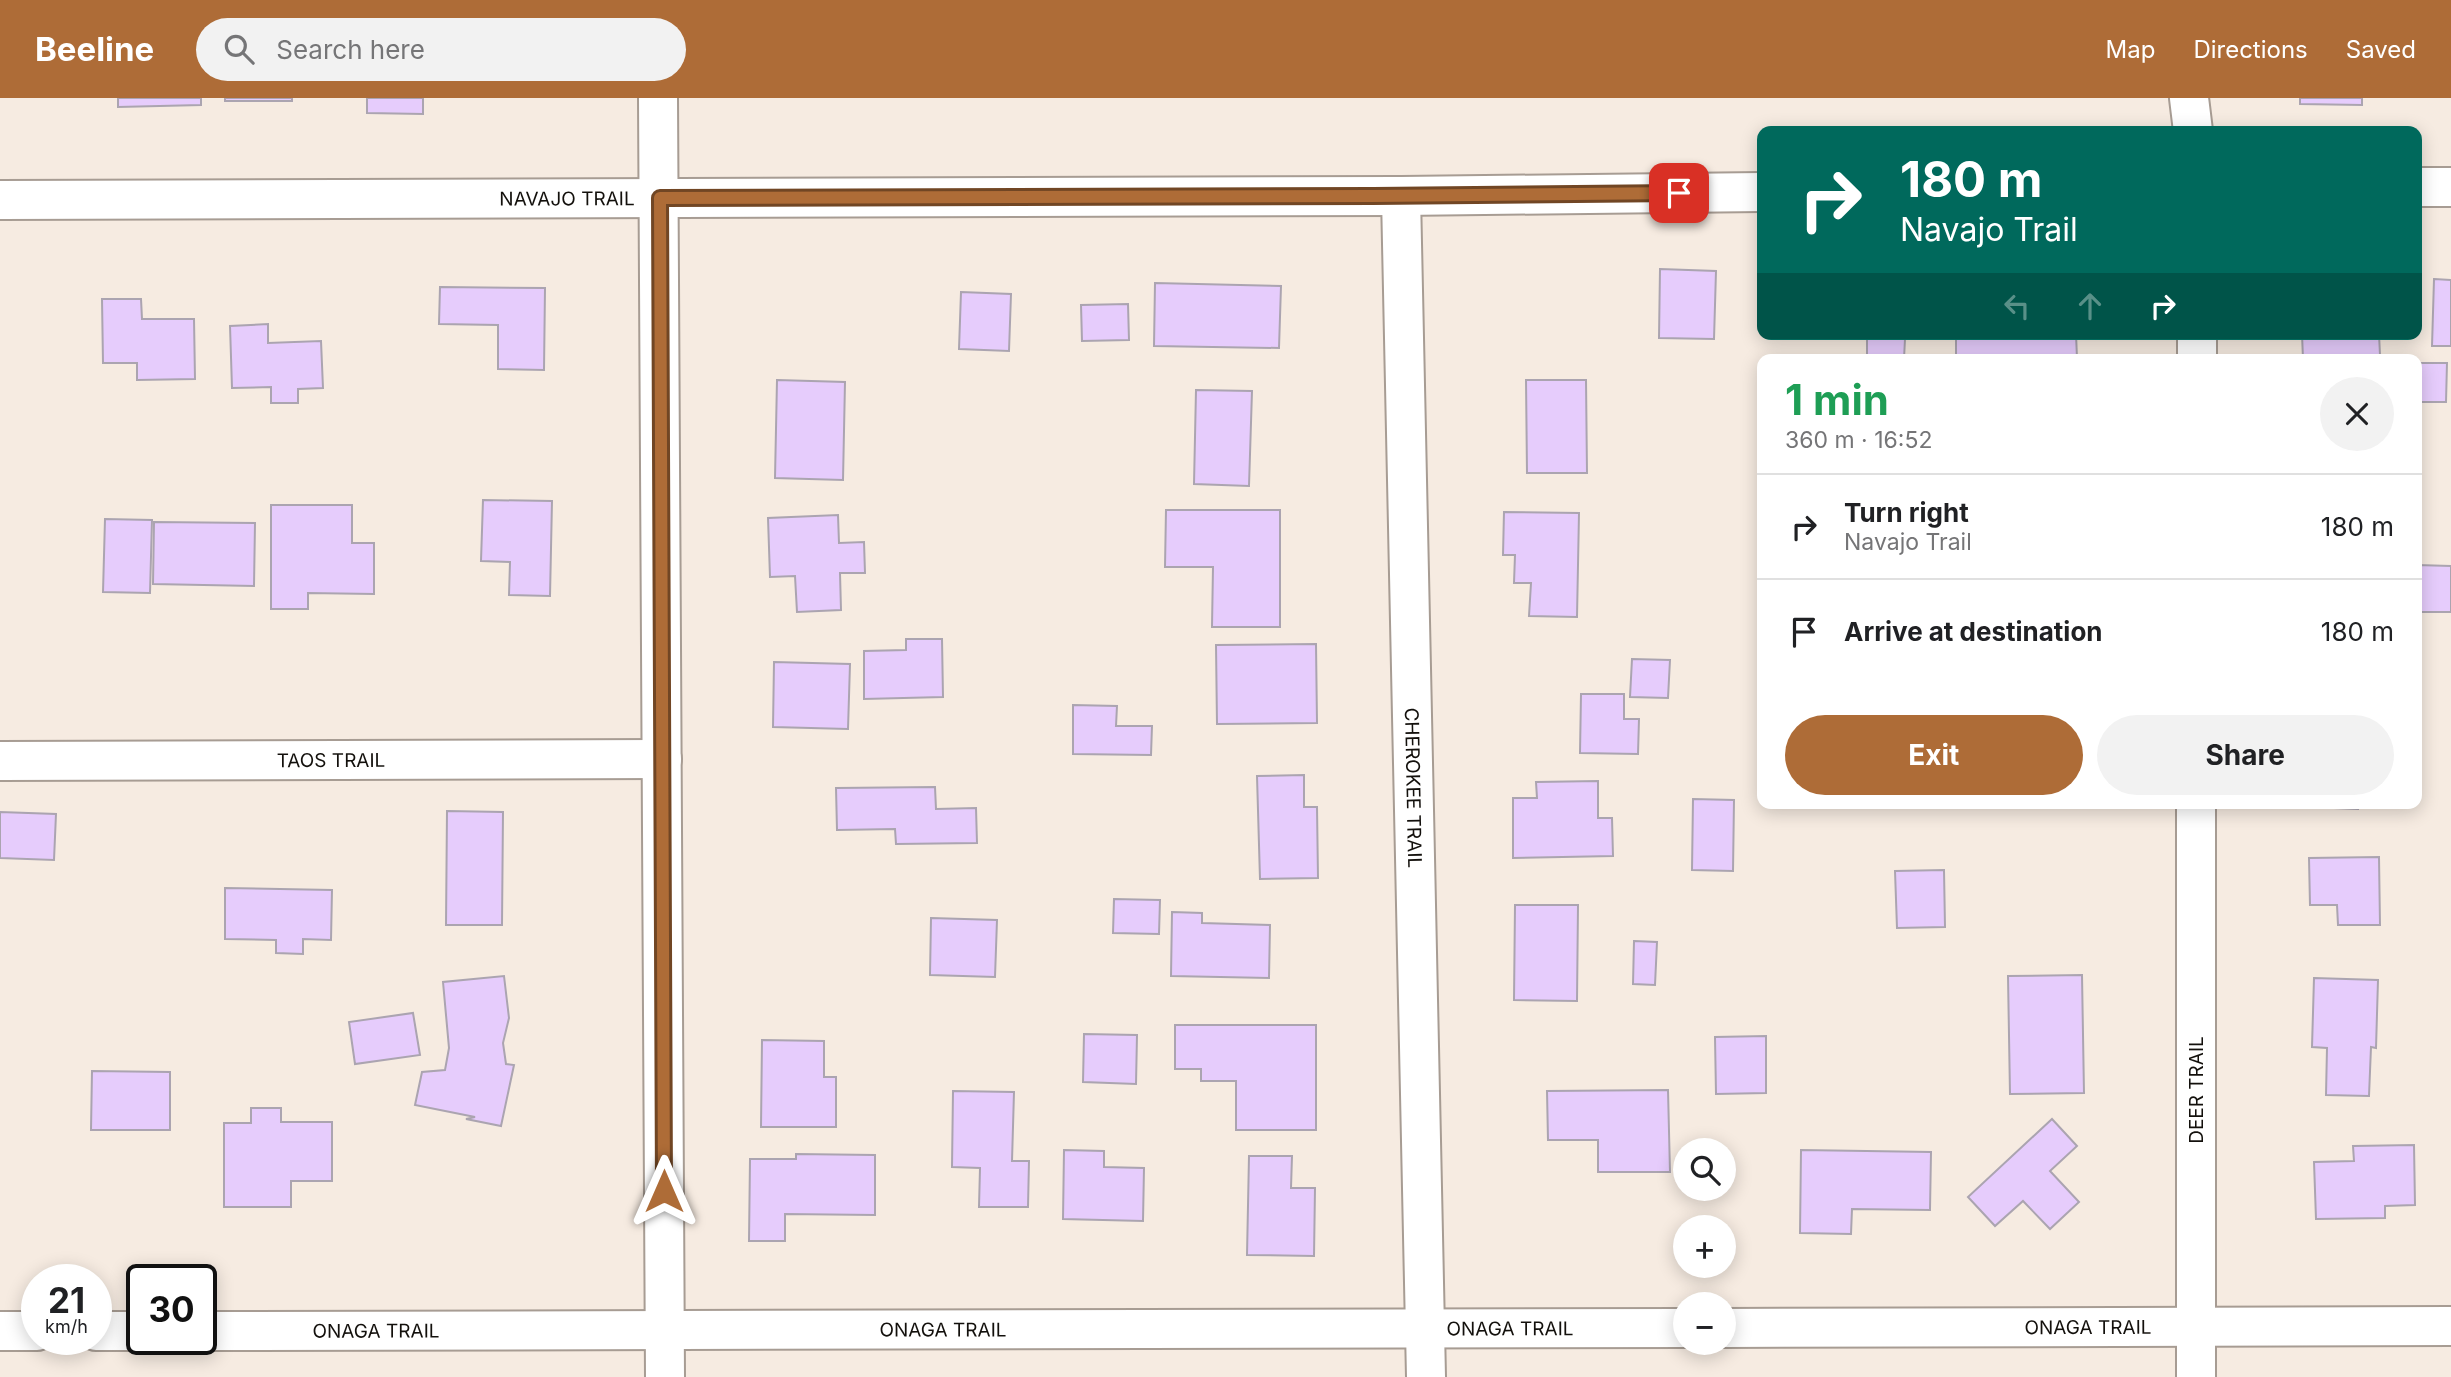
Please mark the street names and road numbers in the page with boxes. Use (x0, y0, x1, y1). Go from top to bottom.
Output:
street label: NAVAJO TRAIL (499, 187, 635, 211)
street label: CHEROKEE TRAIL (1400, 707, 1426, 868)
street label: TAOS TRAIL (277, 749, 385, 772)
street label: DEER TRAIL (2185, 1036, 2208, 1144)
street label: ONAGA TRAIL (2024, 1316, 2152, 1339)
street label: ONAGA TRAIL (1446, 1317, 1574, 1340)
street label: ONAGA TRAIL (879, 1318, 1007, 1342)
street label: ONAGA TRAIL (312, 1320, 440, 1343)

